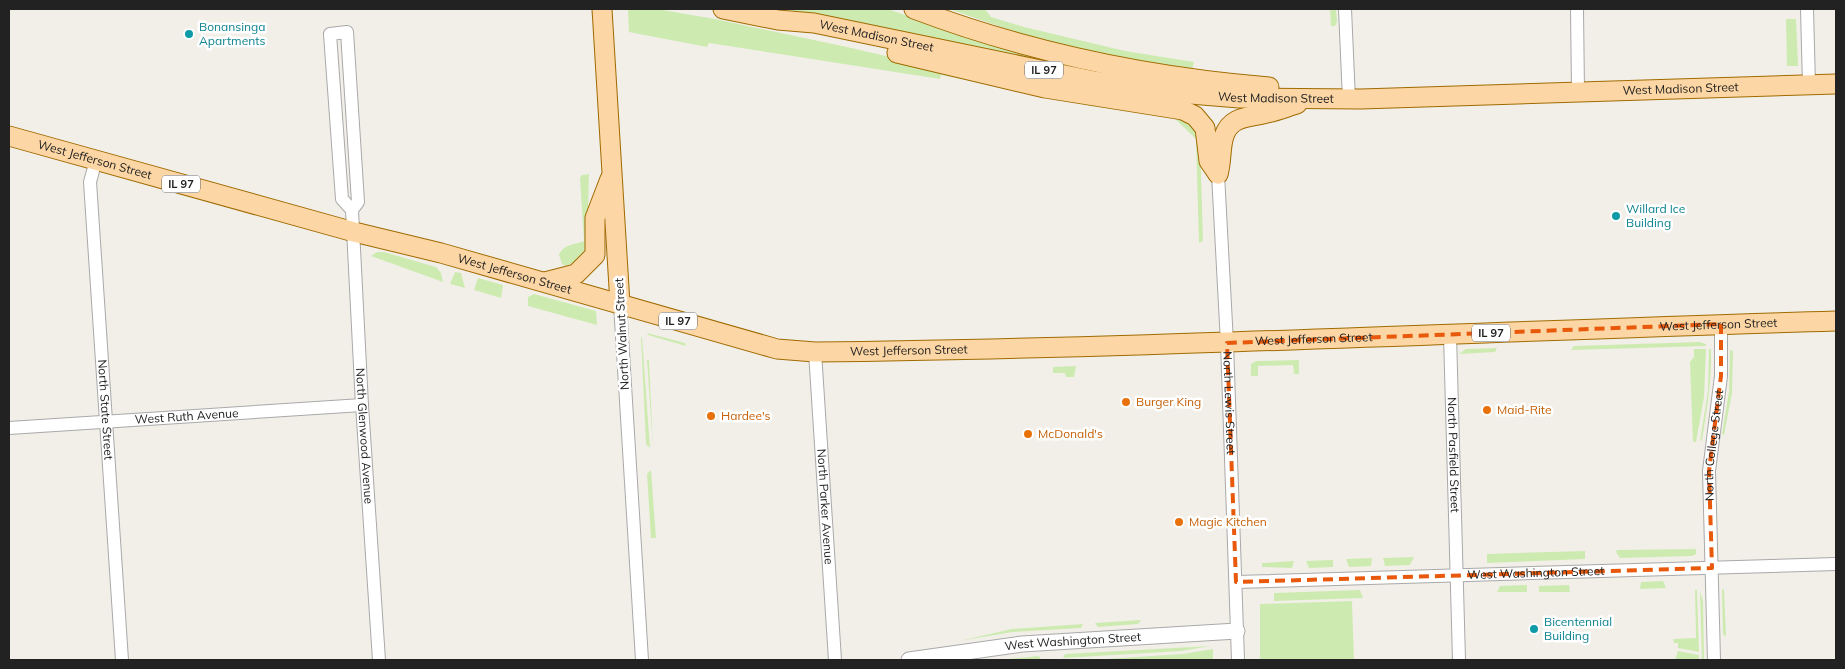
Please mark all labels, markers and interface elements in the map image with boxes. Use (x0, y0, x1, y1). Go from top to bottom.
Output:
street label: West Madison Street (818, 16, 935, 55)
place label: Bonansinga Apartments (199, 19, 266, 48)
marker: Bonansinga Apartments (183, 28, 195, 40)
road number: IL 97 (1025, 62, 1063, 78)
street label: West Madison Street (1622, 79, 1739, 98)
street label: West Madison Street (1217, 88, 1334, 106)
street label: West Jefferson Street (36, 136, 154, 182)
road number: IL 97 (162, 175, 200, 192)
place label: Willard Ice Building (1626, 201, 1685, 230)
marker: Willard Ice Building (1610, 210, 1622, 222)
street label: West Jefferson Street (456, 250, 573, 297)
street label: North Walnut Street (611, 278, 632, 390)
road number: IL 97 (659, 312, 697, 330)
street label: West Jefferson Street (1659, 315, 1777, 334)
road number: IL 97 (1472, 324, 1510, 342)
street label: West Jefferson Street (1255, 329, 1373, 348)
street label: West Jefferson Street (850, 341, 968, 359)
street label: North Lewis Street (1220, 351, 1239, 455)
street label: North State Street (95, 359, 117, 460)
street label: North Glenwood Avenue (353, 367, 377, 504)
street label: North College Street (1701, 389, 1726, 501)
place label: Burger King (1136, 394, 1201, 409)
marker: Burger King (1120, 396, 1132, 408)
street label: North Pasfield Street (1445, 397, 1463, 513)
place label: Maid-Rite (1497, 402, 1552, 417)
marker: Maid-Rite (1481, 404, 1493, 416)
street label: West Ruth Avenue (134, 405, 239, 427)
place label: Hardee's (721, 408, 771, 423)
marker: Hardee's (705, 410, 717, 422)
place label: McDonald's (1038, 426, 1103, 441)
marker: McDonald's (1022, 428, 1034, 440)
street label: North Parker Avenue (814, 448, 837, 565)
place label: Magic Kitchen (1189, 514, 1267, 529)
marker: Magic Kitchen (1173, 516, 1185, 528)
street label: West Washington Street (1467, 563, 1604, 582)
place label: Bicentennial Building (1544, 614, 1612, 643)
marker: Bicentennial Building (1528, 623, 1540, 635)
street label: West Washington Street (1004, 629, 1141, 653)

